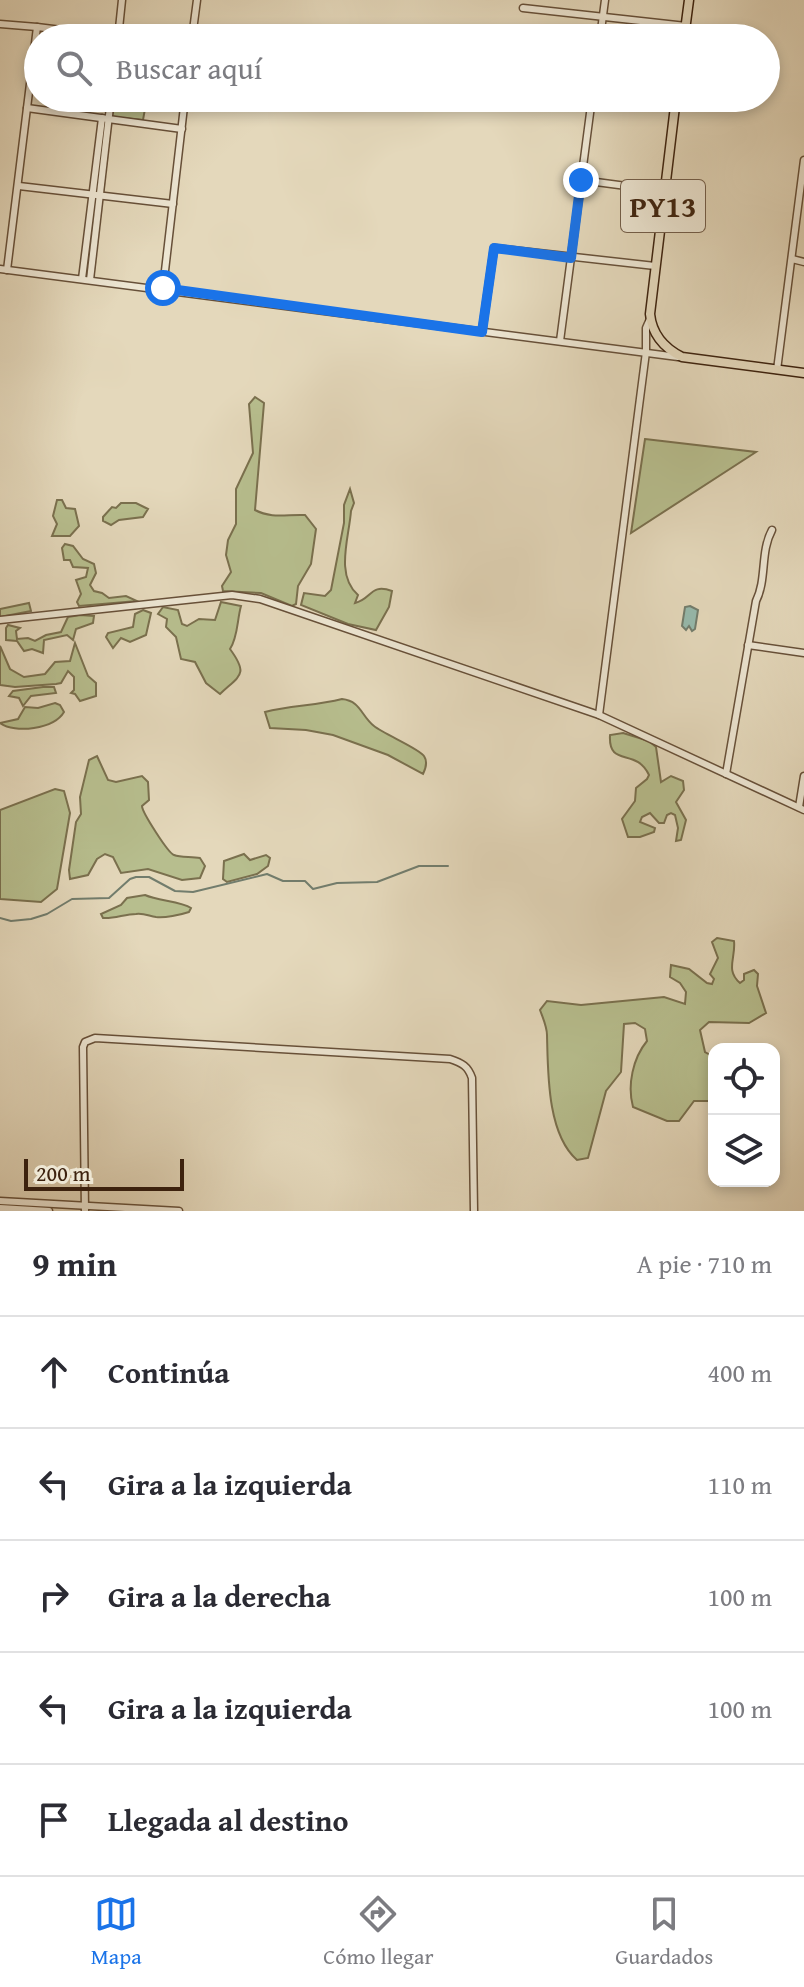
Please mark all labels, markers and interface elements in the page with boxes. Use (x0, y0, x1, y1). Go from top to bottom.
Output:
search box (24, 24, 780, 112)
icon: search (52, 46, 96, 90)
text: Buscar aquí (116, 46, 262, 90)
route end (563, 162, 599, 198)
road number: PY13 (621, 180, 705, 232)
route start (145, 270, 181, 306)
map controls (708, 1043, 780, 1187)
button: locate (708, 1043, 780, 1115)
button: layers (708, 1115, 780, 1187)
scale bar (24, 1155, 184, 1191)
text: 200 m (36, 1157, 91, 1189)
text: 9 min (32, 1239, 117, 1288)
text: A pie · 710 m (637, 1244, 772, 1283)
icon: ahead (32, 1350, 76, 1394)
text: Continúa (108, 1350, 230, 1394)
text: 400 m (707, 1353, 772, 1392)
icon: left (32, 1462, 76, 1506)
text: Gira a la izquierda (108, 1462, 352, 1506)
text: 110 m (707, 1465, 772, 1504)
icon: right (32, 1574, 76, 1618)
text: Gira a la derecha (108, 1574, 331, 1618)
text: 100 m (707, 1577, 772, 1616)
icon: left (32, 1686, 76, 1730)
text: Gira a la izquierda (108, 1686, 352, 1730)
text: 100 m (707, 1689, 772, 1728)
icon: arrive (32, 1798, 76, 1842)
text: Llegada al destino (108, 1798, 349, 1842)
tab: Mapa (91, 1892, 142, 1972)
tab: Cómo llegar (323, 1892, 434, 1972)
tab: Guardados (615, 1892, 713, 1972)

